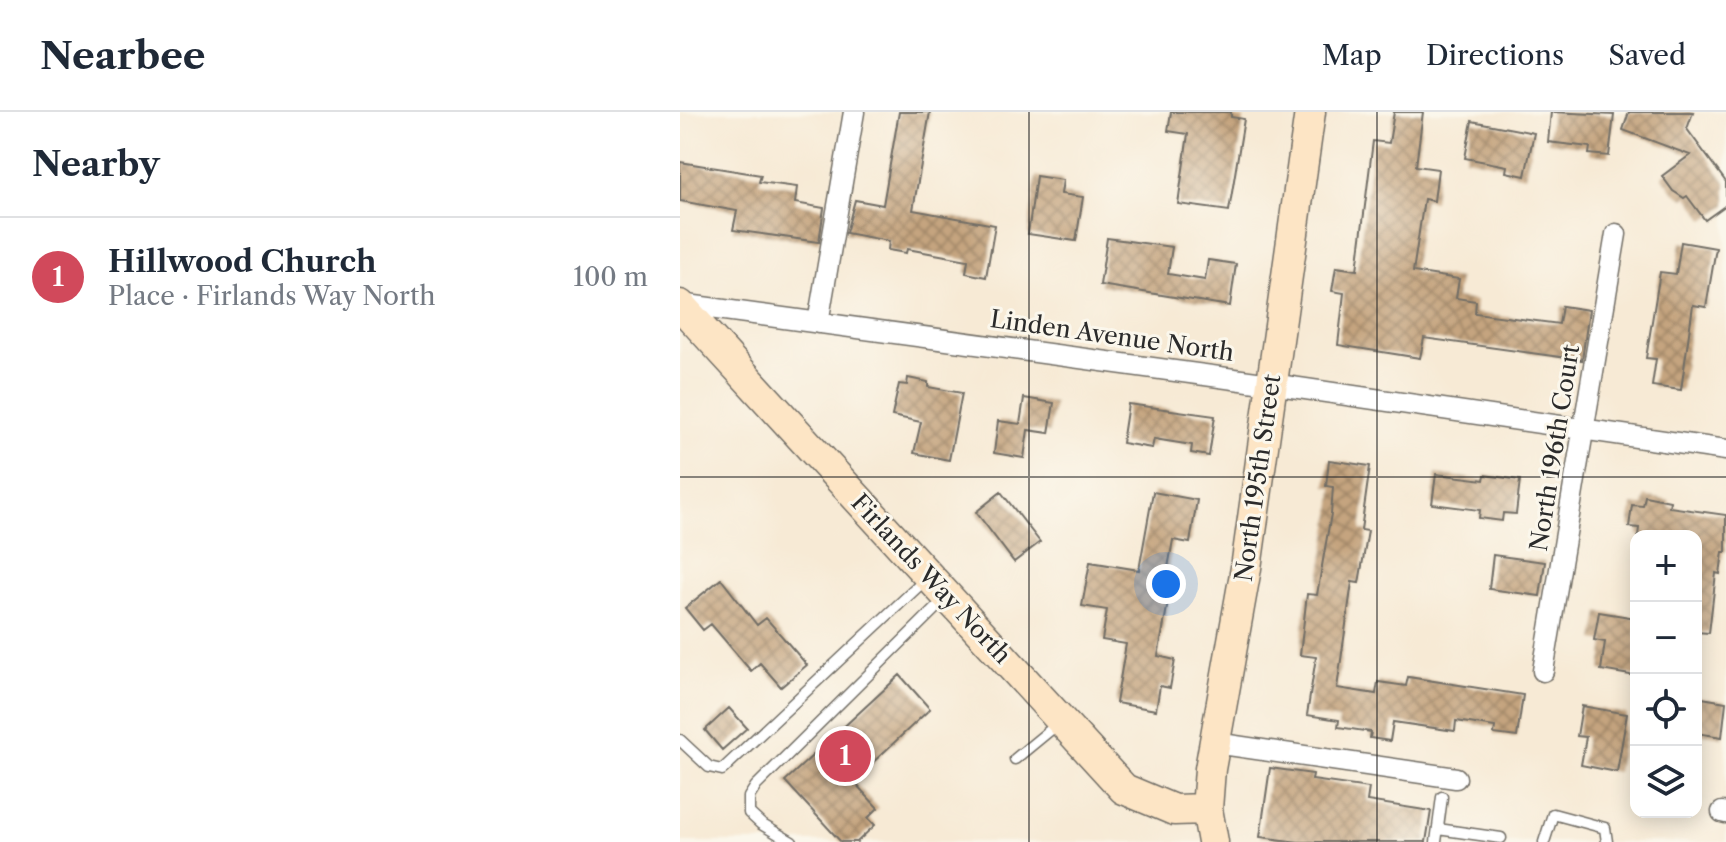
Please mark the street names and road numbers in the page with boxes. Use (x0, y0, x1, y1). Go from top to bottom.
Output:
street label: Linden Avenue North (988, 304, 1236, 367)
street label: North 196th Court (1524, 342, 1585, 553)
street label: North 195th Street (1229, 372, 1286, 583)
street label: Firlands Way North (845, 488, 1017, 669)

